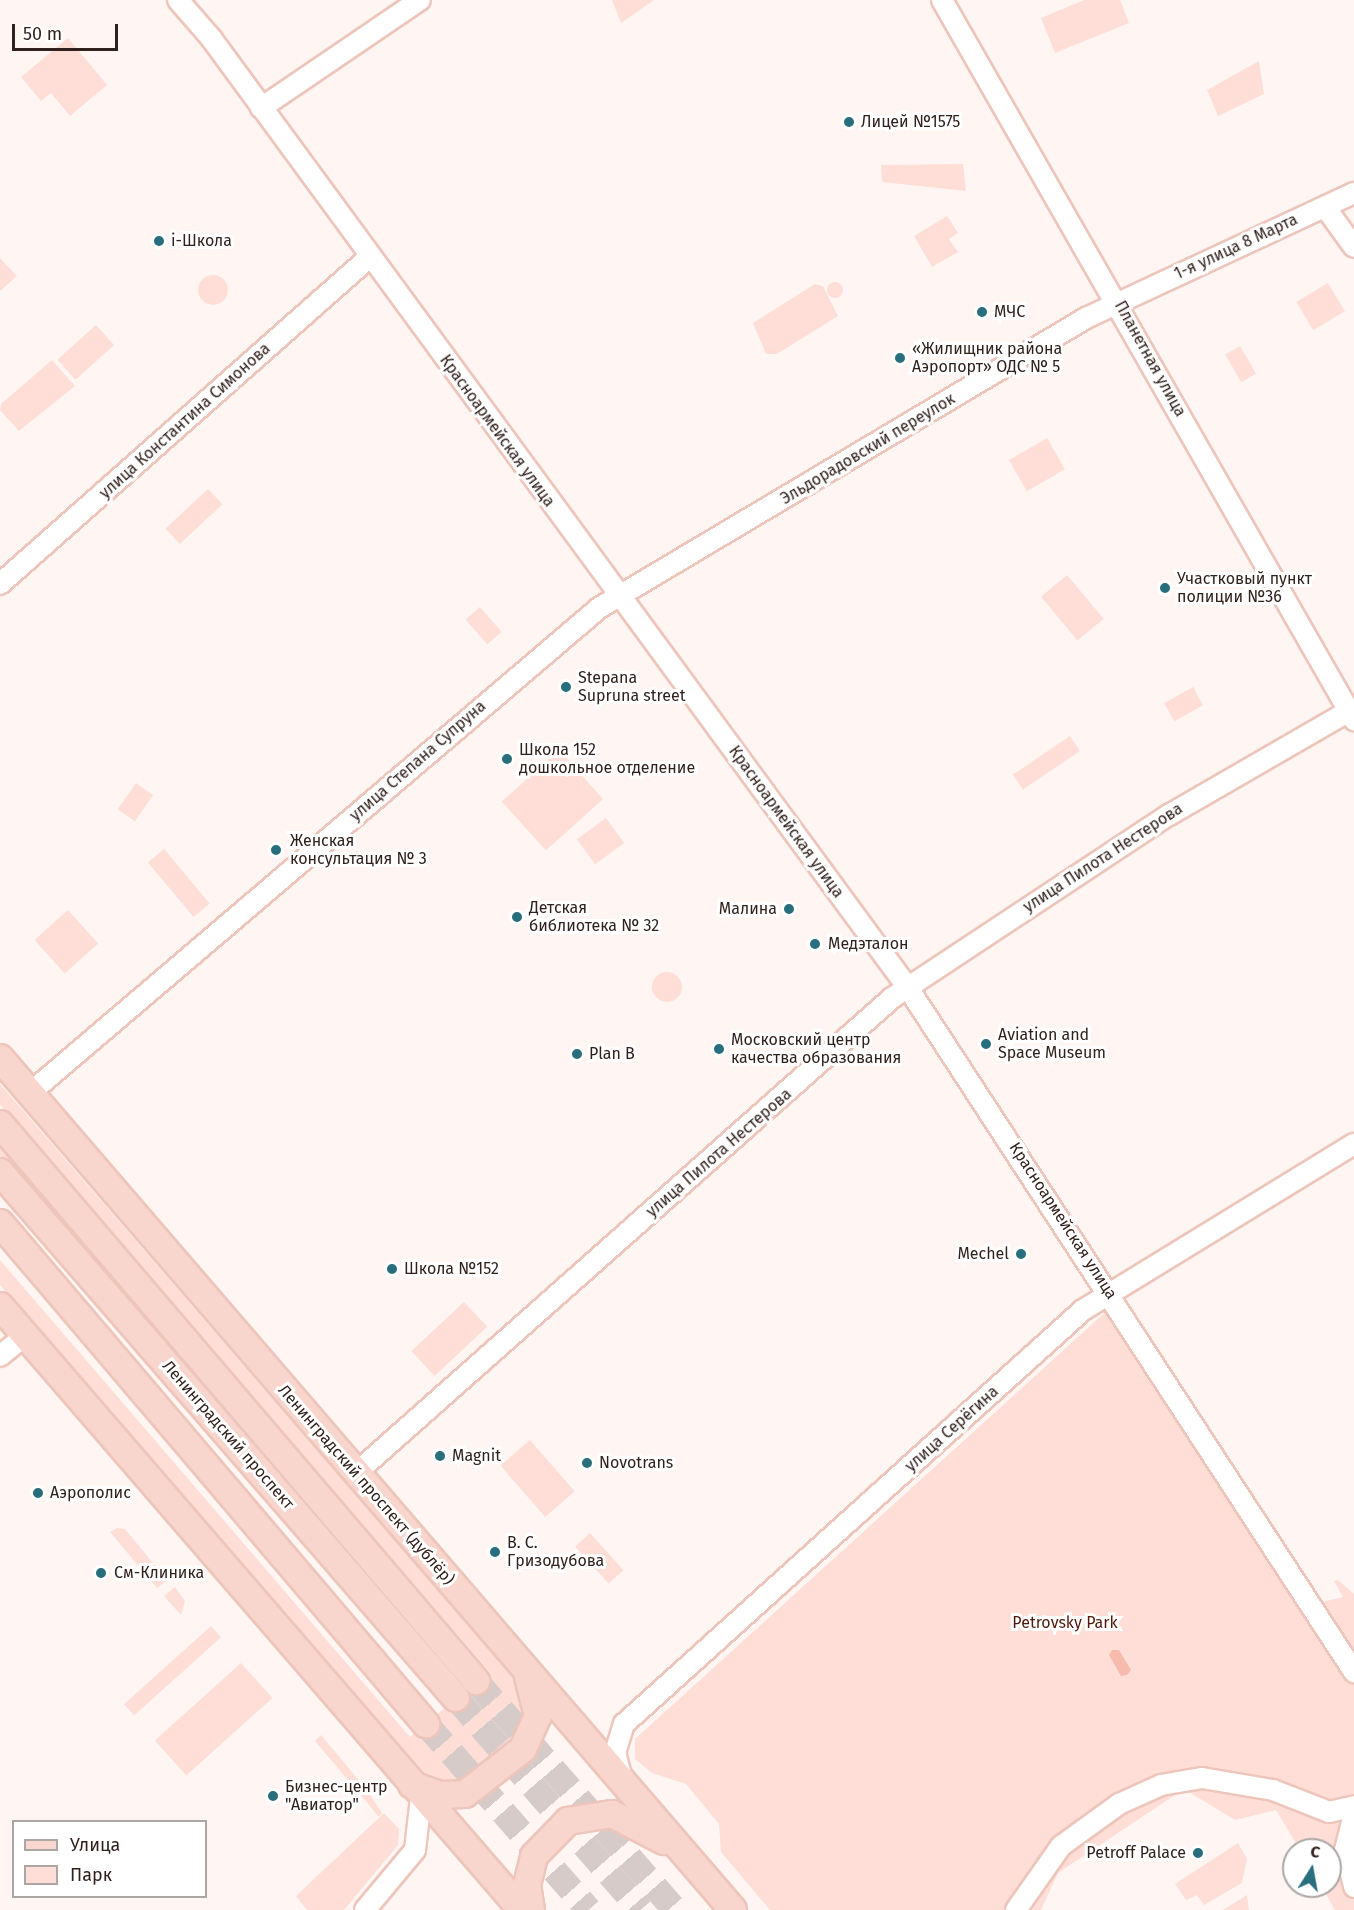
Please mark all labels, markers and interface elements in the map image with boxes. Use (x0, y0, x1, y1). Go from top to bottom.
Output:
scale bar (15, 12, 122, 50)
text: 50 m (23, 23, 62, 45)
place label: Лицей №1575 (861, 112, 960, 132)
marker: Лицей №1575 (842, 115, 856, 129)
street label: 1-я улица 8 Марта (1171, 210, 1301, 284)
place label: i-Школа (171, 231, 232, 251)
marker: i-Школа (152, 234, 166, 248)
street label: Планетная улица (1110, 298, 1190, 420)
place label: МЧС (994, 302, 1025, 322)
marker: МЧС (975, 305, 989, 319)
street label: улица Константина Симонова (96, 339, 274, 503)
place label: «Жилищник района Аэропорт» ОДС № 5 (912, 339, 1062, 377)
street label: Красноармейская улица (435, 351, 559, 511)
marker: «Жилищник района Аэропорт» ОДС № 5 (893, 351, 907, 365)
street label: Эльдорадовский переулок (777, 389, 959, 509)
place label: Участковый пункт полиции №36 (1177, 569, 1312, 607)
marker: Участковый пункт полиции №36 (1158, 581, 1172, 595)
place label: Stepana Supruna street (578, 668, 686, 706)
marker: Stepana Supruna street (559, 680, 573, 694)
street label: улица Степана Супруна (346, 697, 490, 825)
place label: Школа 152 дошкольное отделение (519, 740, 695, 778)
street label: Красноармейская улица (724, 742, 848, 902)
marker: Школа 152 дошкольное отделение (500, 752, 514, 766)
street label: улица Пилота Нестерова (1020, 799, 1186, 917)
place label: Женская консультация № 3 (290, 831, 427, 869)
marker: Женская консультация № 3 (267, 841, 285, 859)
place label: Детская библиотека № 32 (529, 898, 659, 936)
place label: Малина (719, 899, 777, 919)
marker: Малина (782, 902, 796, 916)
marker: Детская библиотека № 32 (510, 910, 524, 924)
place label: Медэталон (828, 934, 909, 954)
marker: Медэталон (806, 935, 824, 953)
place label: Aviation and Space Museum (998, 1025, 1106, 1063)
place label: Московский центр качества образования (731, 1030, 901, 1068)
marker: Aviation and Space Museum (979, 1037, 993, 1051)
marker: Московский центр качества образования (712, 1042, 726, 1056)
place label: Plan B (589, 1044, 635, 1064)
marker: Plan B (570, 1047, 584, 1061)
street label: улица Пилота Нестерова (642, 1085, 796, 1221)
street label: Красноармейская улица (1005, 1139, 1121, 1303)
place label: Mechel (957, 1244, 1009, 1264)
marker: Mechel (1014, 1247, 1028, 1261)
place label: Школа №152 (404, 1259, 499, 1279)
marker: Школа №152 (385, 1262, 399, 1276)
street label: Ленинградский проспект (158, 1357, 298, 1513)
street label: Ленинградский проспект (дублёр) (274, 1381, 458, 1589)
street label: улица Серёгина (901, 1382, 1003, 1476)
place label: Magnit (452, 1446, 501, 1466)
marker: Magnit (433, 1449, 447, 1463)
place label: Novotrans (599, 1453, 673, 1473)
marker: Novotrans (580, 1456, 594, 1470)
place label: Аэрополис (50, 1483, 131, 1503)
marker: Аэрополис (31, 1486, 45, 1500)
place label: В. С. Гризодубова (507, 1533, 604, 1571)
marker: В. С. Гризодубова (488, 1545, 502, 1559)
place label: См-Клиника (114, 1563, 204, 1583)
marker: См-Клиника (92, 1564, 110, 1582)
park label: Petrovsky Park (1012, 1613, 1118, 1633)
place label: Бизнес-центр "Авиатор" (285, 1777, 388, 1815)
marker: Бизнес-центр "Авиатор" (266, 1789, 280, 1803)
legend (12, 1820, 207, 1898)
text: Улица (70, 1834, 120, 1856)
north arrow (1282, 1838, 1342, 1898)
text: С (1309, 1842, 1321, 1862)
place label: Petroff Palace (1086, 1843, 1186, 1863)
marker: Petroff Palace (1191, 1846, 1205, 1860)
text: Парк (70, 1864, 112, 1886)

